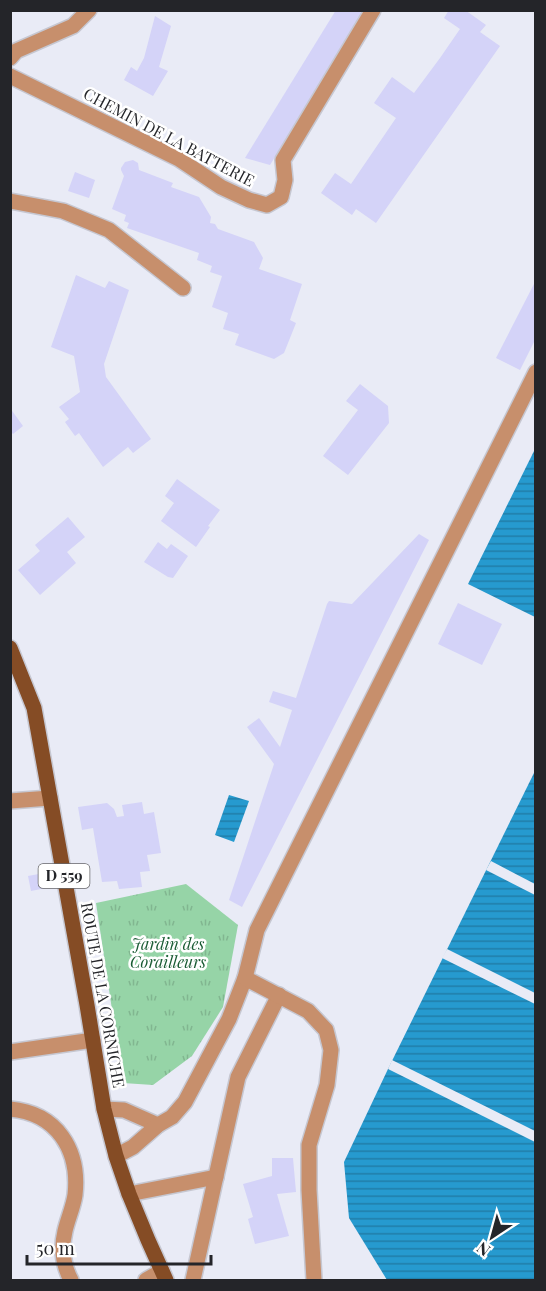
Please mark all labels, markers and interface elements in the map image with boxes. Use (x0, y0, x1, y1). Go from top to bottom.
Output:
street label: CHEMIN DE LA BATTERIE (80, 83, 258, 191)
road number: D 559 (38, 864, 90, 888)
street label: ROUTE DE LA CORNICHE (77, 901, 130, 1089)
park label: Jardin des Corailleurs (130, 933, 206, 972)
north arrow (462, 1207, 522, 1267)
scale bar (27, 1228, 212, 1266)
text: 50 m (36, 1236, 75, 1260)
text: N (472, 1237, 494, 1261)

